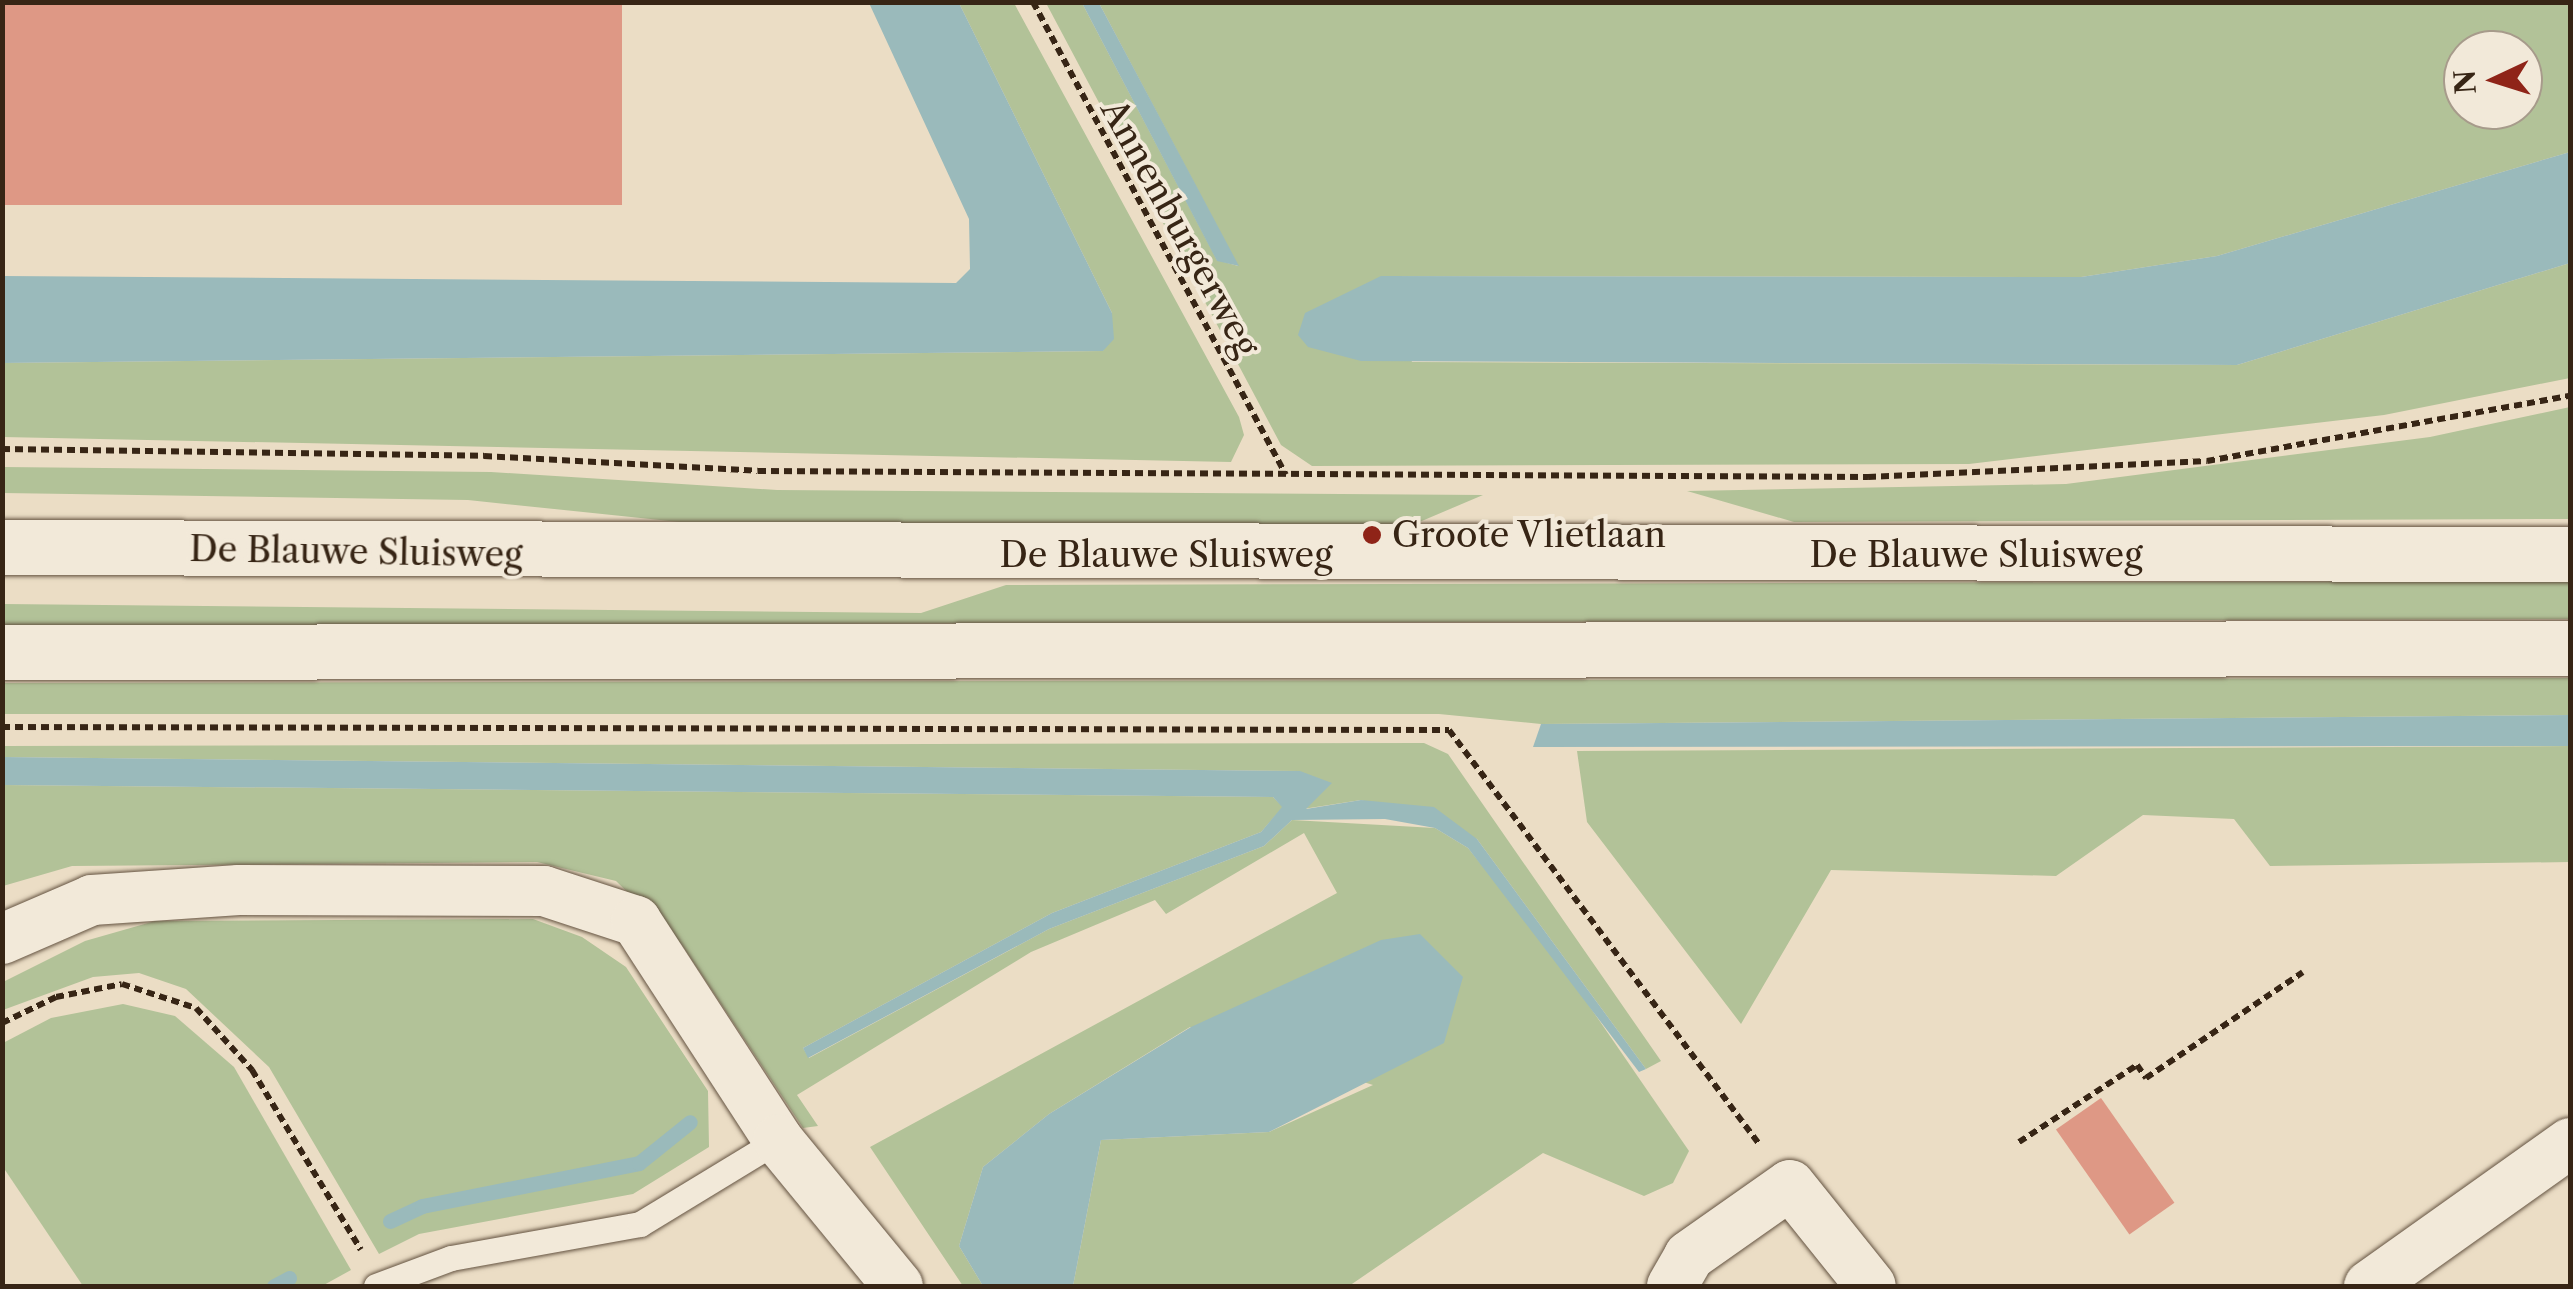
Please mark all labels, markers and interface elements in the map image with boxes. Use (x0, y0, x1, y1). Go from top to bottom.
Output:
north arrow (2443, 30, 2543, 130)
text: N (2447, 69, 2483, 95)
street label: Annenburgerweg (1092, 92, 1268, 364)
place label: Groote Vlietlaan (1392, 514, 1667, 556)
marker: Groote Vlietlaan (1361, 524, 1383, 546)
street label: De Blauwe Sluisweg (189, 528, 523, 576)
street label: De Blauwe Sluisweg (999, 534, 1333, 576)
street label: De Blauwe Sluisweg (1809, 534, 2143, 576)

